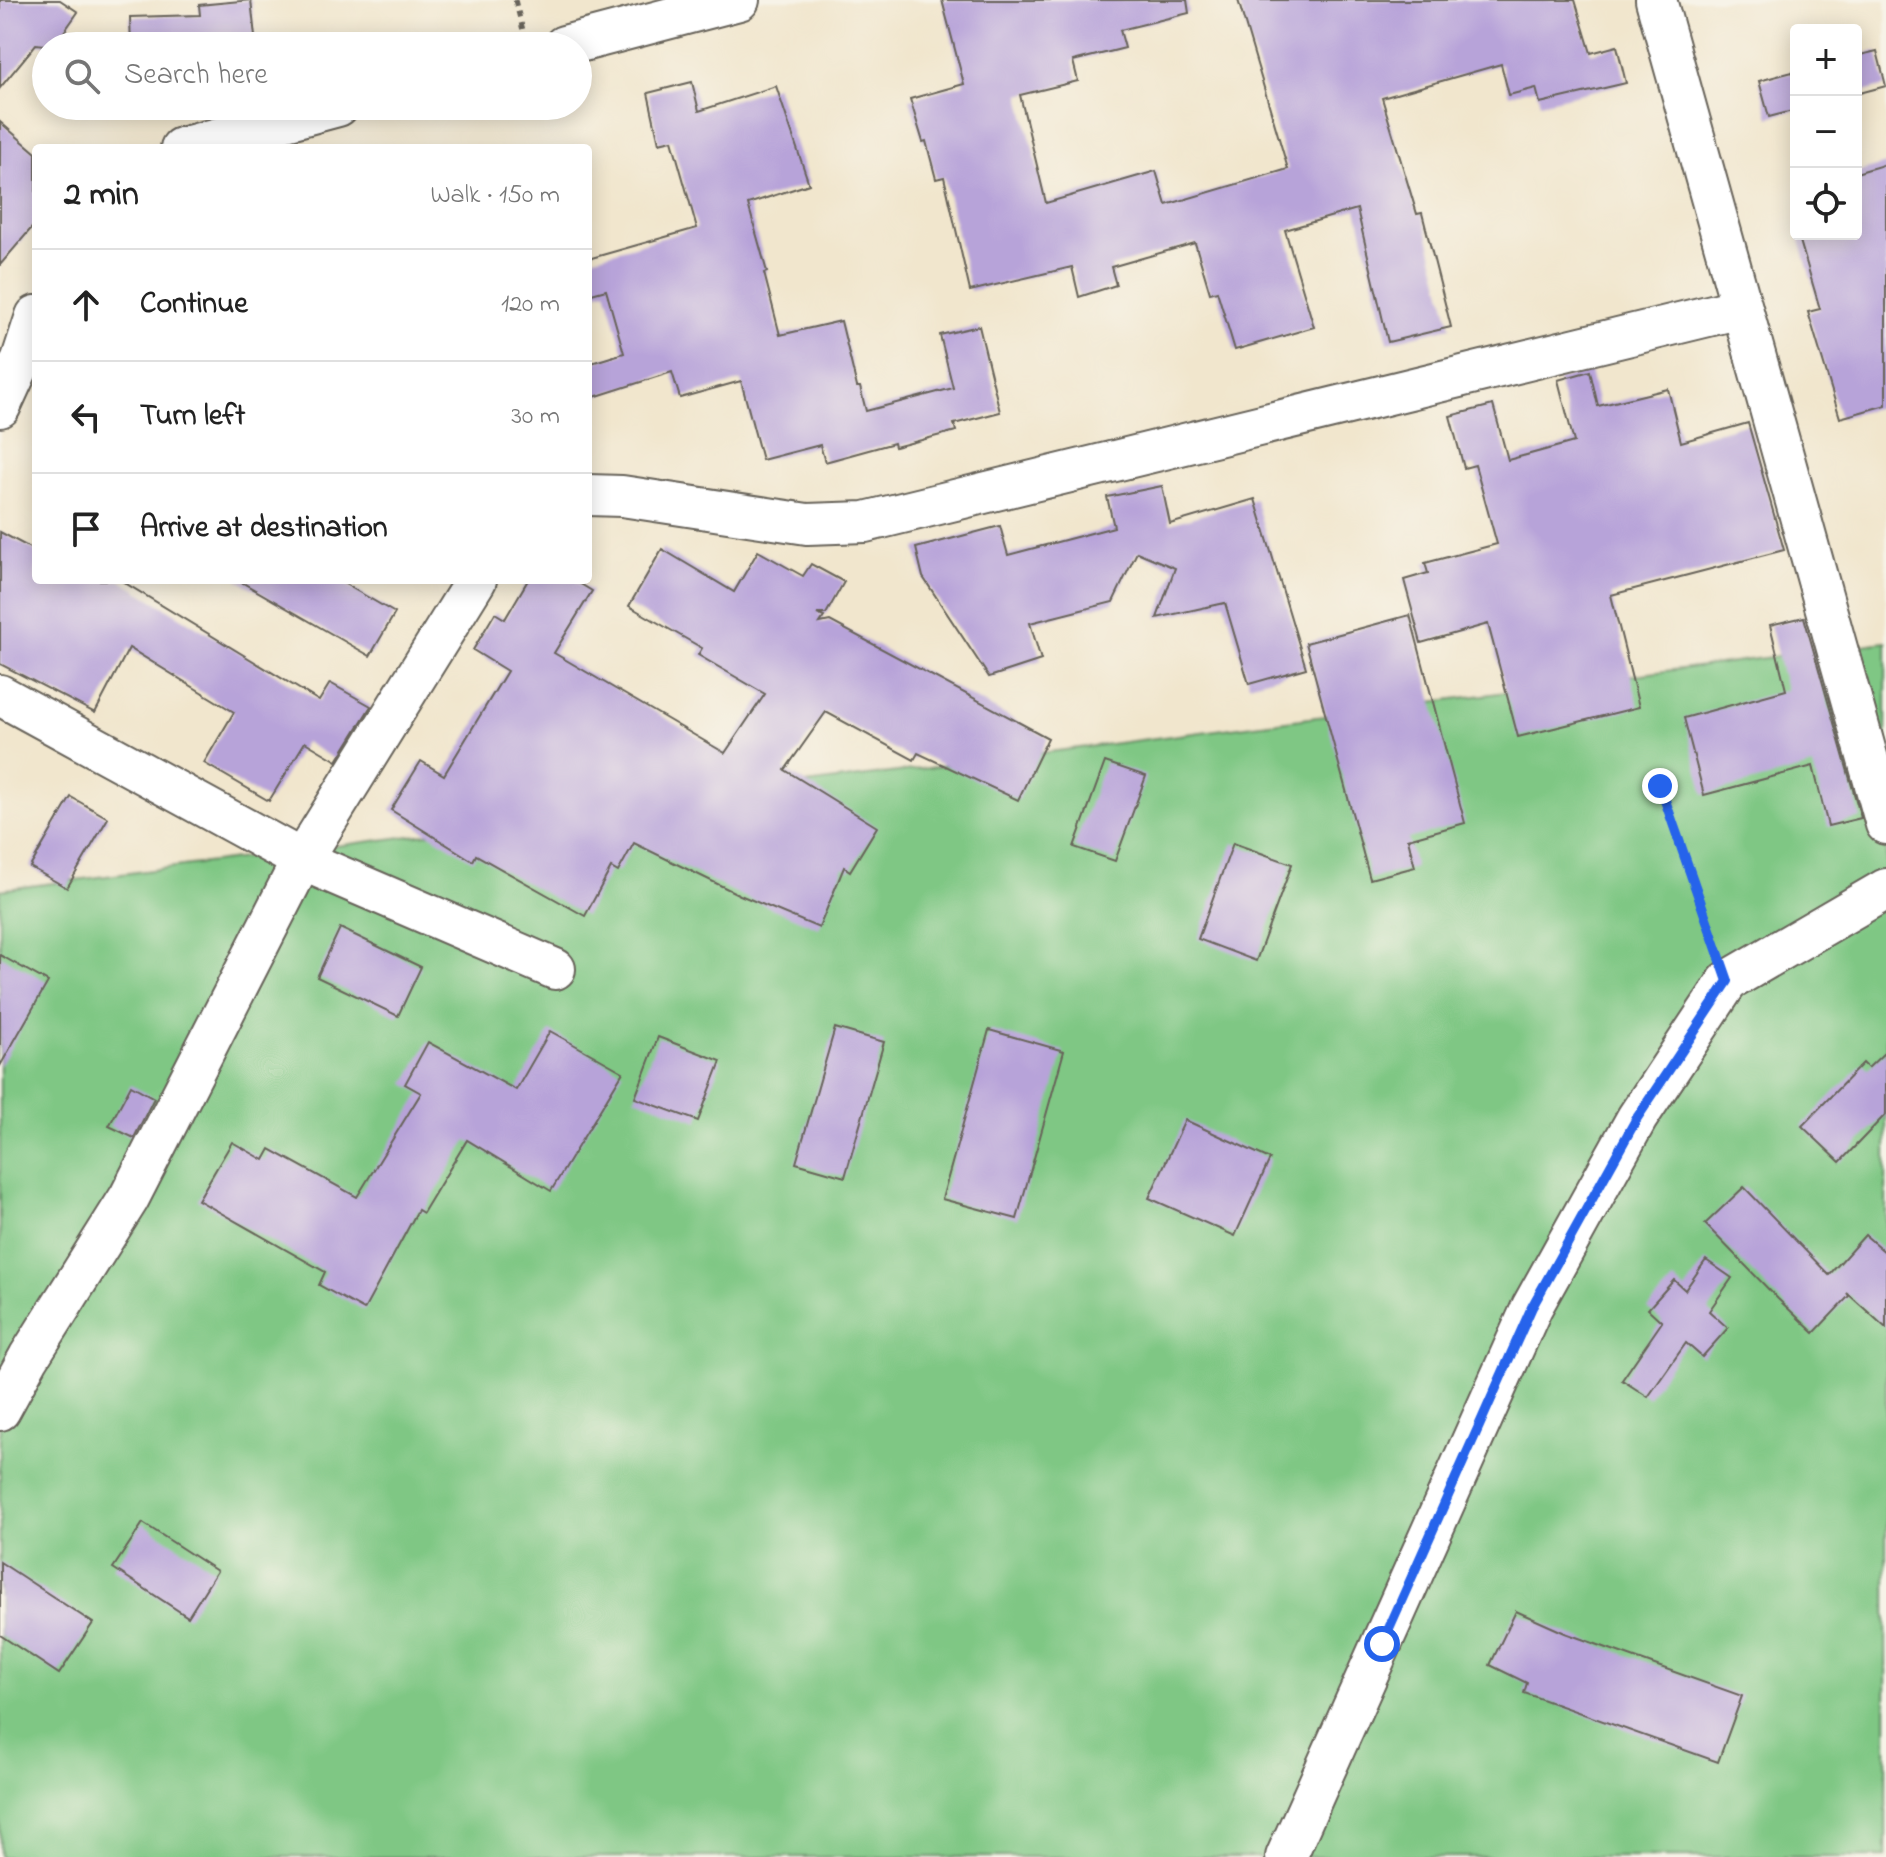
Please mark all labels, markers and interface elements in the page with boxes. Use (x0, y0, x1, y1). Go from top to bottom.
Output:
map controls (1790, 24, 1862, 240)
button: + (1790, 24, 1862, 96)
search box (32, 32, 592, 120)
icon: search (60, 54, 104, 98)
text: Search here (124, 54, 268, 98)
button: − (1790, 96, 1862, 168)
button: locate (1790, 168, 1862, 240)
text: 2 min (64, 171, 139, 221)
text: Walk · 150 m (430, 177, 560, 215)
icon: ahead (64, 283, 108, 327)
text: Continue (140, 283, 248, 327)
text: 120 m (501, 286, 560, 324)
icon: left (64, 395, 108, 439)
text: Turn left (140, 395, 245, 439)
text: 30 m (511, 398, 560, 436)
icon: arrive (64, 507, 108, 551)
text: Arrive at destination (140, 507, 388, 551)
route end (1642, 768, 1678, 804)
route start (1364, 1626, 1400, 1662)

